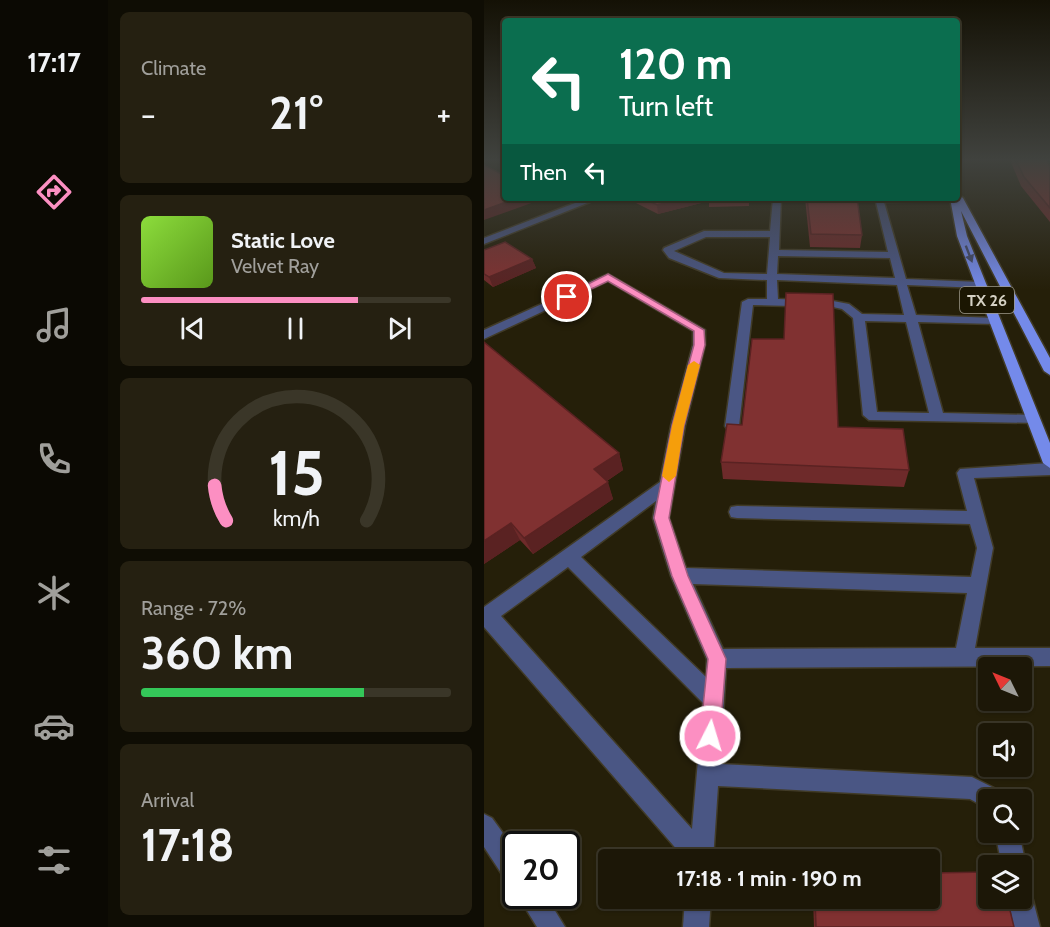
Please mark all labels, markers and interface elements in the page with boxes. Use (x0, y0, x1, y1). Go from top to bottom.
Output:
text: 120 m (619, 38, 732, 90)
icon: left (520, 42, 598, 120)
text: 17:17 (27, 46, 81, 79)
text: Climate (141, 56, 206, 80)
text: 21° (269, 86, 323, 140)
text: Turn left (619, 90, 713, 123)
text: − (141, 94, 156, 134)
text: + (436, 94, 451, 134)
icon: left (579, 156, 612, 189)
text: Then (520, 159, 567, 186)
icon: directions (33, 171, 75, 213)
text: Static Love (231, 227, 335, 254)
one-way arrow (964, 246, 974, 264)
text: Velvet Ray (231, 254, 319, 278)
pin (541, 271, 592, 322)
icon: arrive (550, 280, 583, 313)
road number: TX 26 (960, 287, 1014, 313)
icon: music (33, 304, 75, 346)
icon: previous (176, 312, 209, 345)
icon: pause (279, 312, 312, 345)
icon: next (383, 312, 416, 345)
text: 15 (268, 435, 324, 511)
icon: phone (33, 438, 75, 480)
text: km/h (273, 505, 319, 531)
icon: climate (33, 572, 75, 614)
text: Range · 72% (141, 596, 246, 620)
text: 360 km (141, 626, 293, 680)
north arrow (978, 657, 1032, 711)
map controls (978, 657, 1032, 909)
position arrow (678, 704, 742, 768)
icon: car (33, 705, 75, 747)
button: sound (978, 723, 1032, 777)
text: Arrival (141, 788, 194, 812)
button: search (978, 789, 1032, 843)
text: 17:18 (141, 818, 234, 872)
speed limit sign: 20 (502, 831, 580, 909)
icon: filters (33, 839, 75, 881)
button: layers (978, 855, 1032, 909)
text: 17:18 · 1 min · 190 m (676, 865, 862, 892)

